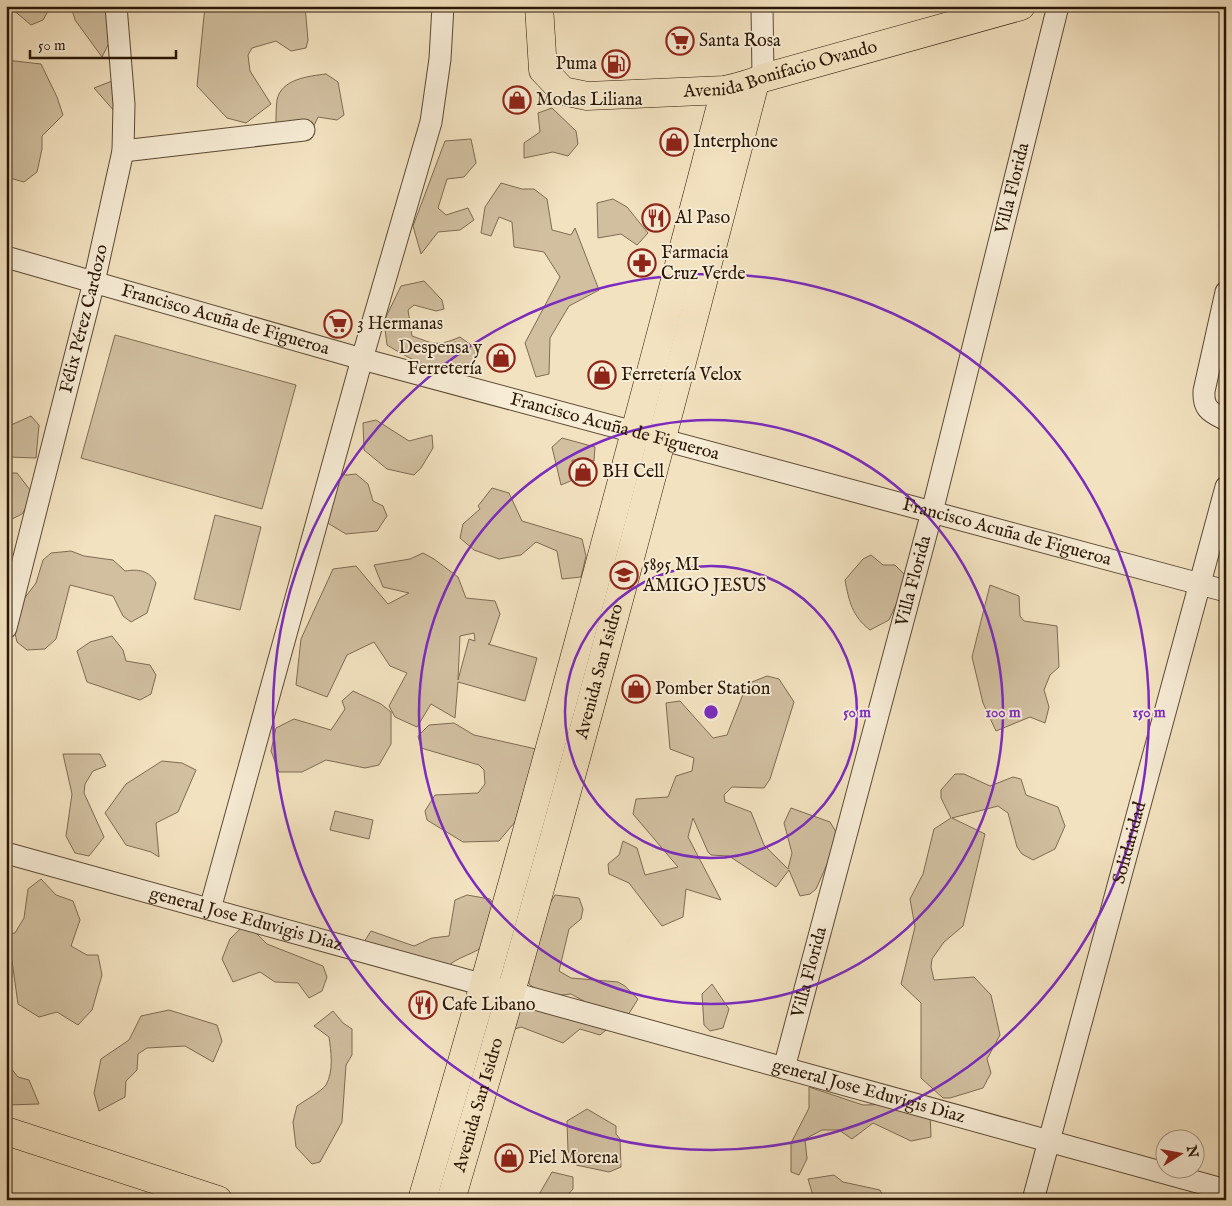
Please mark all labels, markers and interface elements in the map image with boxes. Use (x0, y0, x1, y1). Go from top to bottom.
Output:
supermarket icon: Santa Rosa (665, 26, 695, 56)
scale bar (30, 28, 176, 60)
place label: Santa Rosa (699, 30, 781, 53)
street label: Avenida Bonifacio Ovando (682, 35, 880, 103)
text: 50 m (38, 36, 66, 55)
fuel station icon: Puma (601, 49, 631, 79)
place label: Puma (556, 53, 597, 76)
shop icon: Modas Liliana (502, 85, 532, 115)
place label: Modas Liliana (536, 89, 643, 112)
shop icon: Interphone (659, 127, 689, 157)
place label: Interphone (693, 131, 778, 154)
street label: Villa Florida (990, 140, 1035, 237)
restaurant icon: Al Paso (641, 203, 671, 233)
place label: Al Paso (674, 207, 730, 230)
street label: Félix Pérez Cardozo (55, 242, 114, 395)
place label: Farmacia Cruz Verde (661, 242, 746, 286)
pharmacy icon: Farmacia Cruz Verde (627, 248, 657, 278)
street label: Francisco Acuña de Figueroa (118, 279, 332, 361)
supermarket icon: 3 Hermanas (323, 309, 353, 339)
place label: 3 Hermanas (357, 313, 443, 336)
place label: Despensa y Ferretería (398, 337, 482, 381)
shop icon: Despensa y Ferretería (486, 343, 516, 373)
shop icon: Ferretería Velox (587, 360, 617, 390)
place label: Ferretería Velox (621, 364, 742, 387)
street label: Francisco Acuña de Figueroa (508, 388, 722, 466)
shop icon: BH Cell (568, 457, 598, 487)
place label: BH Cell (602, 461, 664, 484)
street label: Francisco Acuña de Figueroa (900, 493, 1114, 571)
street label: Villa Florida (890, 533, 937, 630)
place label: 5895 MI AMIGO JESUS (642, 554, 766, 598)
school or university icon: 5895 MI AMIGO JESUS (609, 560, 639, 590)
street label: Avenida San Isidro (570, 601, 629, 742)
shop icon: Pomber Station (621, 674, 651, 704)
place label: Pomber Station (655, 678, 771, 701)
centre of rings (702, 703, 720, 721)
text: 50 m (843, 703, 871, 722)
text: 100 m (985, 703, 1021, 722)
text: 150 m (1132, 703, 1166, 722)
street label: Solidaridad (1108, 799, 1152, 887)
street label: general Jose Eduvigis Diaz (147, 882, 345, 957)
street label: Villa Florida (786, 924, 833, 1021)
restaurant icon: Cafe Libano (408, 990, 438, 1020)
place label: Cafe Libano (442, 994, 536, 1017)
street label: Avenida San Isidro (448, 1035, 509, 1176)
street label: general Jose Eduvigis Diaz (770, 1054, 968, 1129)
north arrow (1154, 1128, 1204, 1178)
shop icon: Piel Morena (494, 1143, 524, 1173)
text: N (1182, 1143, 1202, 1159)
place label: Piel Morena (528, 1147, 619, 1170)

